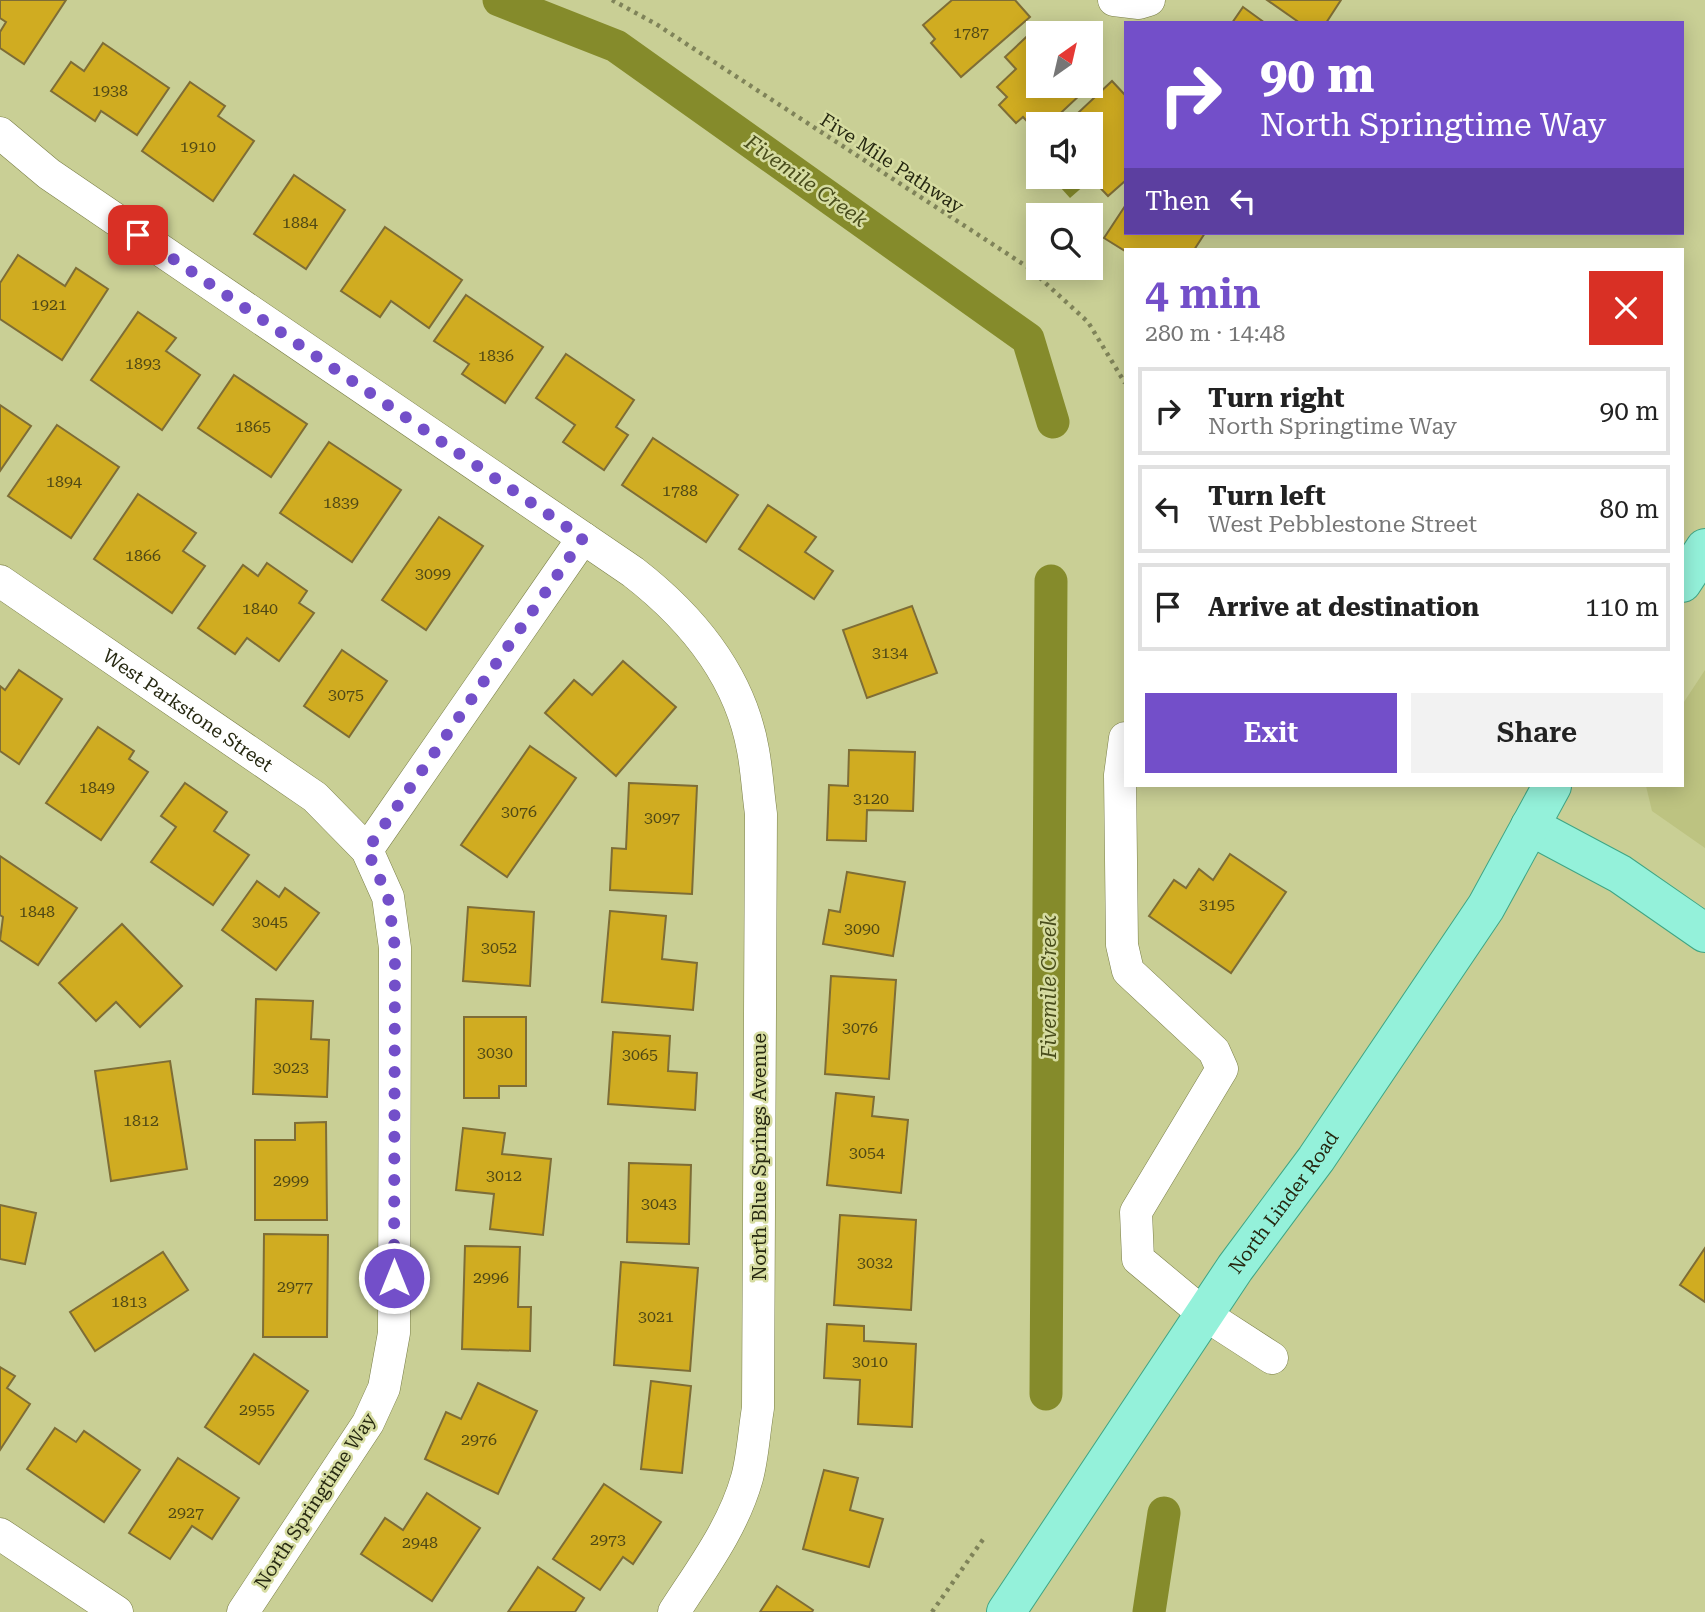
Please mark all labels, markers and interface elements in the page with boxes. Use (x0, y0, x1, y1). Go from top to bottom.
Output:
north arrow (1026, 21, 1102, 98)
map controls (1026, 21, 1103, 280)
house number: 1787 (953, 23, 989, 42)
text: 90 m (1260, 47, 1375, 104)
icon: right (1145, 49, 1236, 140)
house number: 1938 (92, 81, 128, 100)
text: North Springtime Way (1260, 106, 1606, 144)
street label: Five Mile Pathway (816, 108, 969, 218)
button: sound (1026, 112, 1103, 189)
water label: Fivemile Creek (739, 129, 872, 232)
house number: 1910 (180, 137, 216, 156)
icon: left (1224, 182, 1262, 220)
text: Then (1145, 186, 1210, 216)
button: search (1026, 203, 1103, 280)
pin (108, 205, 168, 265)
house number: 1884 (282, 213, 318, 232)
icon: arrive (119, 216, 157, 254)
text: 4 min (1145, 269, 1261, 318)
button: close (1589, 271, 1663, 345)
house number: 1921 (31, 295, 67, 314)
text: 280 m · 14:48 (1145, 320, 1285, 347)
house number: 1836 (478, 346, 514, 365)
house number: 1893 (125, 354, 161, 373)
text: Turn right (1208, 383, 1344, 413)
icon: right (1149, 392, 1187, 430)
text: 90 m (1600, 396, 1659, 426)
text: North Springtime Way (1208, 413, 1457, 440)
house number: 1865 (235, 417, 271, 436)
house number: 1894 (46, 472, 82, 491)
house number: 1788 (662, 481, 698, 500)
text: Turn left (1208, 481, 1326, 511)
icon: left (1149, 490, 1187, 528)
house number: 1839 (323, 493, 359, 512)
text: 80 m (1600, 494, 1659, 524)
text: West Pebblestone Street (1208, 511, 1477, 538)
house number: 1866 (125, 546, 161, 565)
house number: 3099 (415, 564, 451, 583)
icon: arrive (1149, 588, 1187, 626)
text: Arrive at destination (1208, 592, 1479, 622)
text: 110 m (1585, 592, 1659, 622)
house number: 1840 (242, 599, 278, 618)
house number: 3134 (872, 643, 908, 662)
street label: West Parkstone Street (99, 644, 278, 776)
house number: 3075 (328, 685, 364, 704)
button: Exit (1145, 693, 1397, 773)
button: Share (1411, 693, 1663, 773)
house number: 1849 (79, 778, 115, 797)
house number: 3120 (853, 789, 889, 808)
house number: 3076 (501, 802, 537, 821)
house number: 3097 (644, 808, 680, 827)
house number: 3195 (1199, 895, 1235, 914)
house number: 1848 (19, 902, 55, 921)
house number: 3045 (252, 912, 288, 931)
water label: Fivemile Creek (1037, 915, 1061, 1060)
house number: 3090 (844, 919, 880, 938)
house number: 3052 (481, 938, 517, 957)
house number: 3076 (842, 1018, 878, 1037)
street label: North Blue Springs Avenue (748, 1033, 771, 1281)
house number: 3030 (477, 1043, 513, 1062)
house number: 3065 (622, 1045, 658, 1064)
house number: 3023 (273, 1058, 309, 1077)
house number: 1812 (123, 1111, 159, 1130)
street label: North Linder Road (1224, 1126, 1343, 1278)
house number: 3054 (849, 1143, 885, 1162)
house number: 3012 (486, 1166, 522, 1185)
house number: 2999 (273, 1171, 309, 1190)
house number: 3043 (641, 1194, 677, 1213)
position arrow (357, 1241, 431, 1315)
house number: 3032 (857, 1253, 893, 1272)
house number: 2996 (473, 1268, 509, 1287)
house number: 2977 (277, 1277, 313, 1296)
house number: 1813 (111, 1292, 147, 1311)
house number: 3021 (638, 1307, 674, 1326)
house number: 3010 (852, 1352, 888, 1371)
house number: 2955 (239, 1400, 275, 1419)
street label: North Springtime Way (249, 1408, 381, 1594)
house number: 2976 (461, 1430, 497, 1449)
house number: 2927 (168, 1503, 204, 1522)
house number: 2973 (590, 1530, 626, 1549)
house number: 2948 (402, 1533, 438, 1552)

